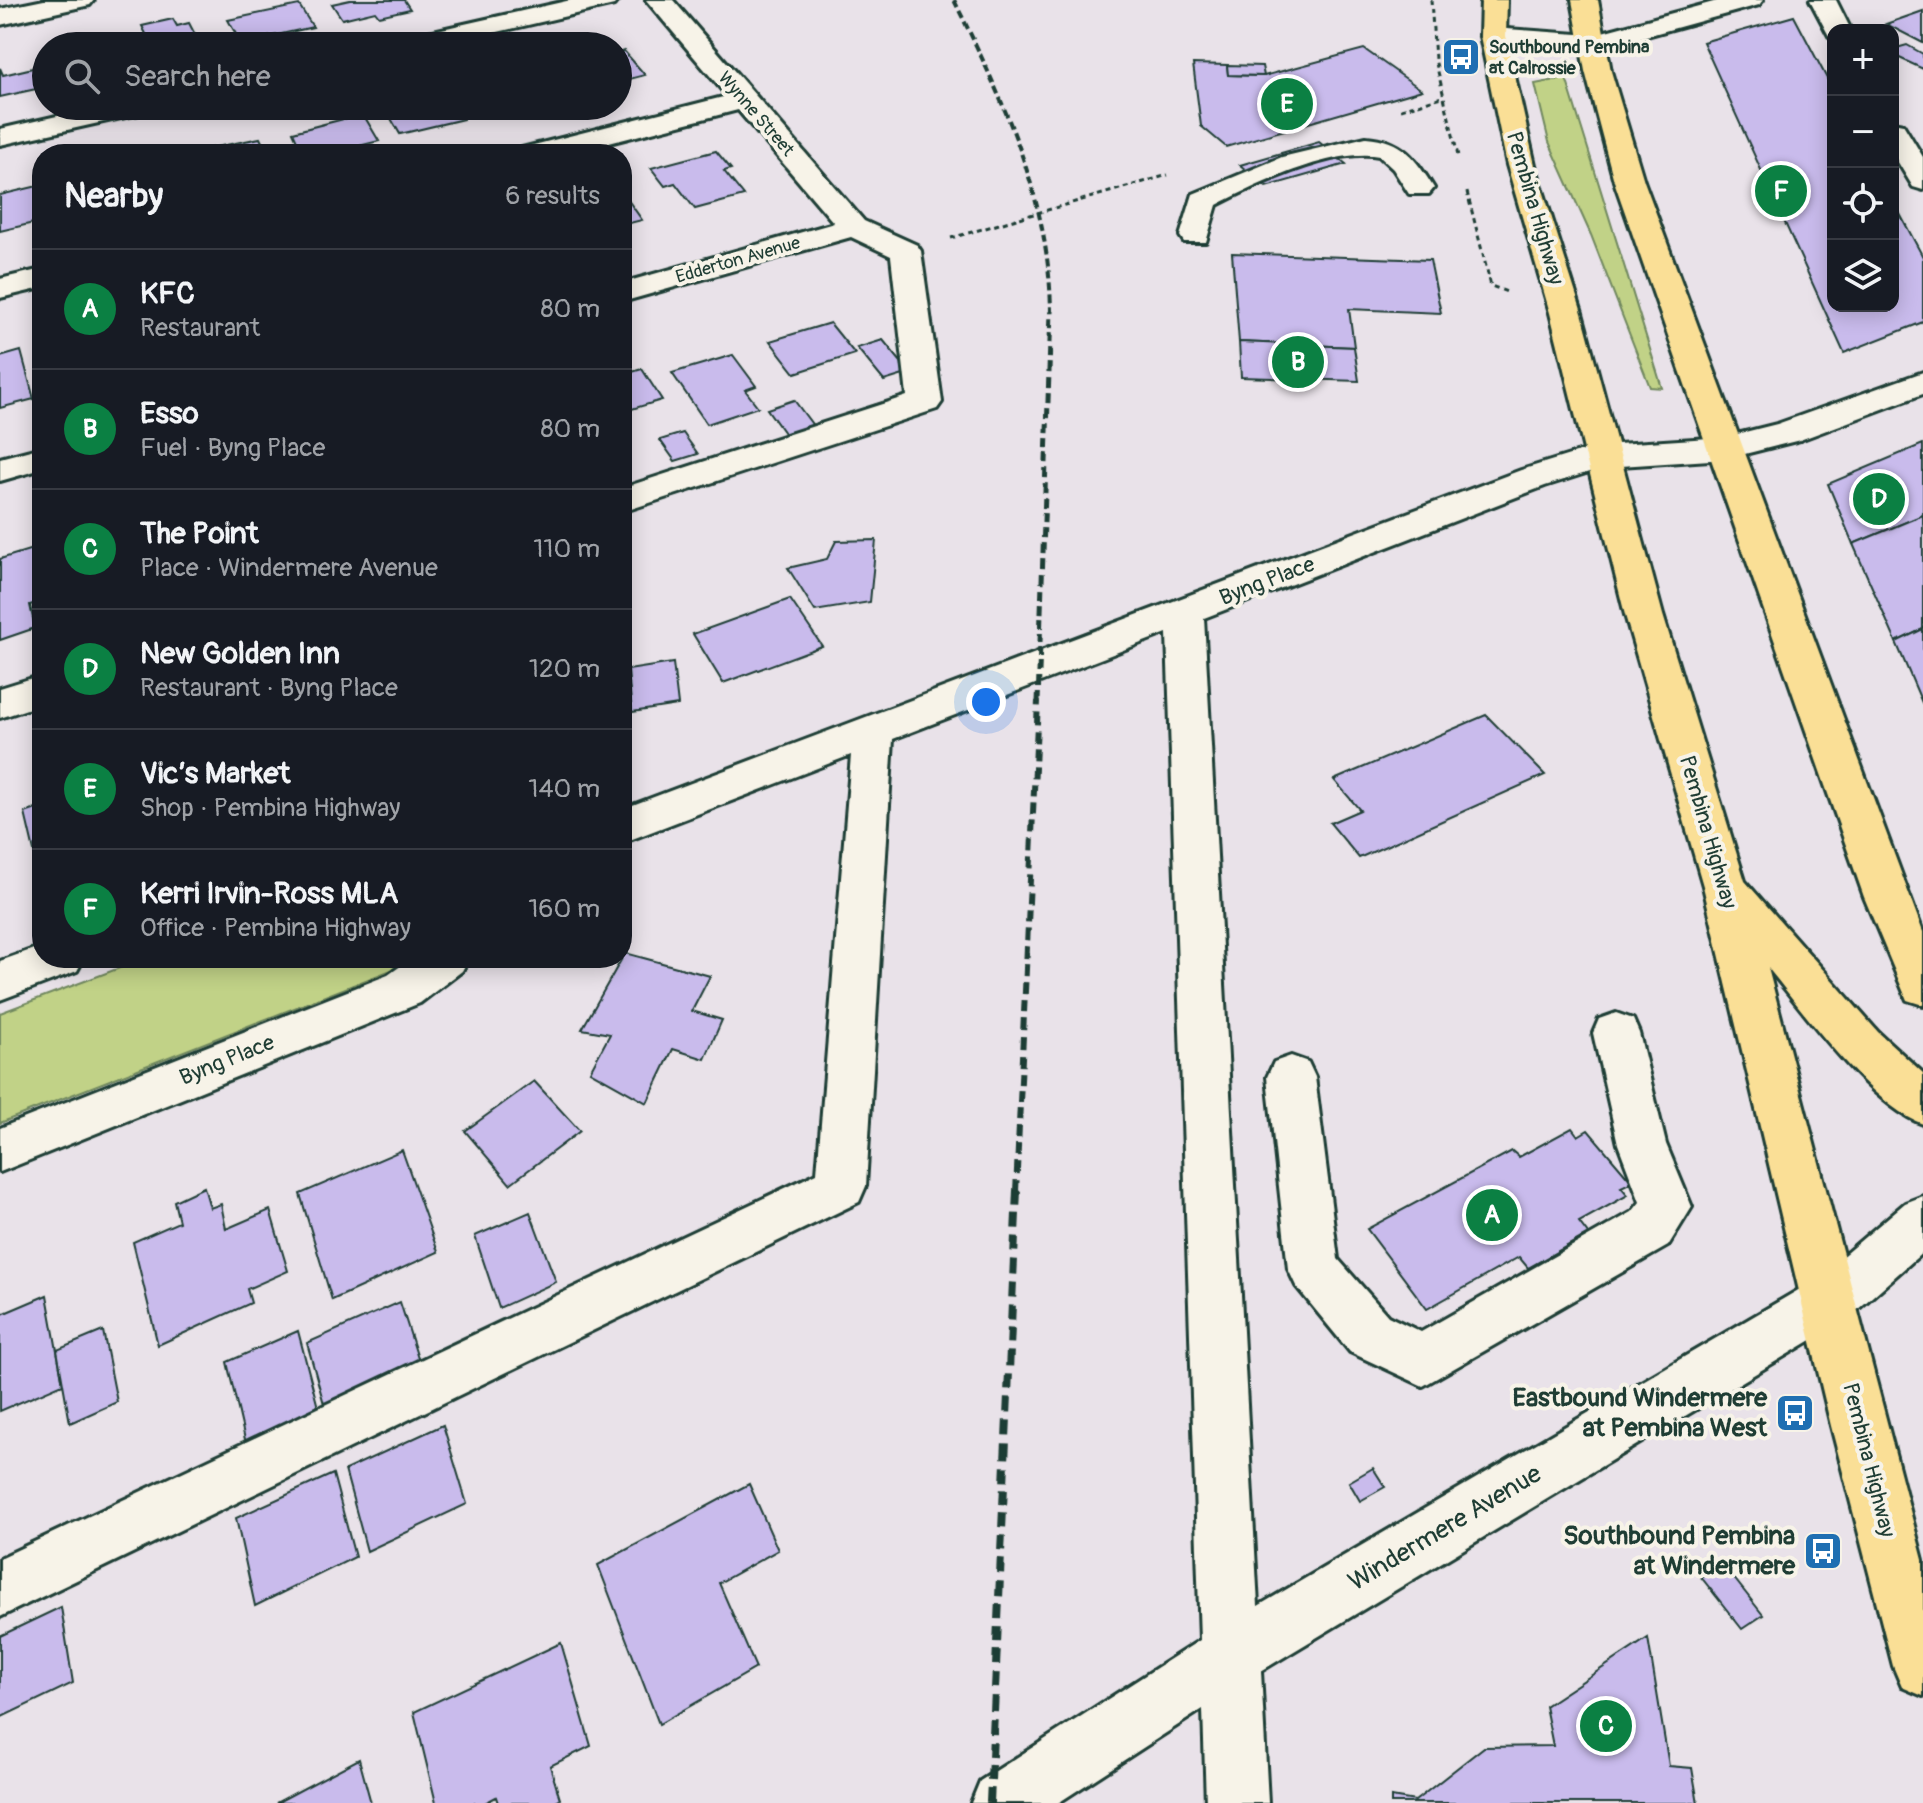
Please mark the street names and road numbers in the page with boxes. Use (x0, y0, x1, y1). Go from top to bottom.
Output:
street label: Wynne Street (713, 67, 800, 162)
street label: Pembina Highway (1500, 128, 1570, 288)
street label: Edderton Avenue (673, 231, 803, 289)
street label: Byng Place (1215, 550, 1319, 612)
street label: Pembina Highway (1673, 752, 1743, 912)
street label: Byng Place (175, 1028, 279, 1092)
street label: Pembina Highway (1836, 1380, 1902, 1540)
street label: Windermere Avenue (1343, 1458, 1547, 1598)

